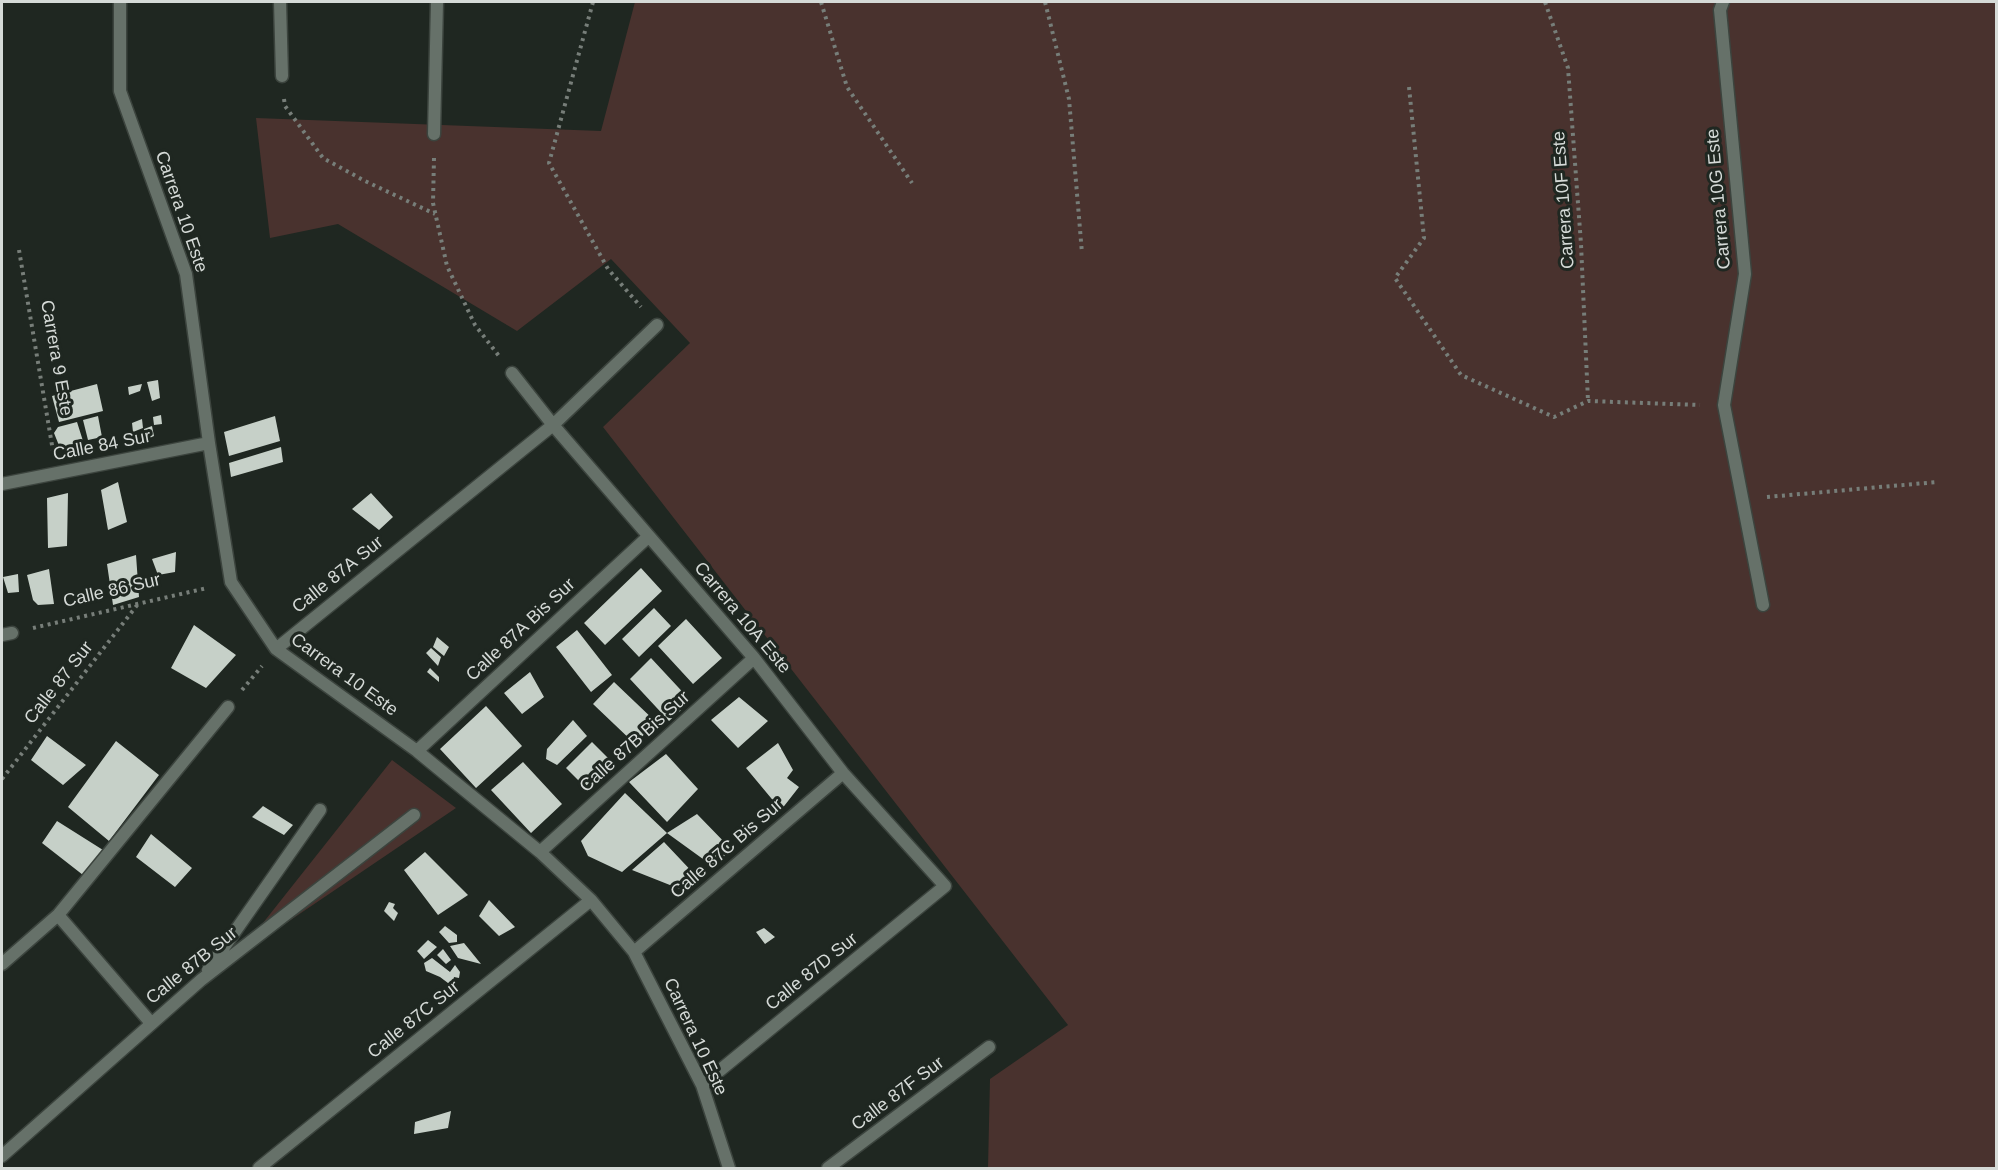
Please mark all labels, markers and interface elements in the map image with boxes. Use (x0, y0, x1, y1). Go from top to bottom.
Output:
street label: Carrera 10G Este (1702, 128, 1736, 270)
street label: Carrera 10F Este (1548, 130, 1580, 270)
street label: Carrera 10 Este (150, 148, 212, 276)
street label: Carrera 9 Este (35, 298, 77, 418)
street label: Calle 84 Sur (51, 426, 153, 466)
street label: Calle 87A Sur (288, 532, 388, 618)
street label: Carrera 10A Este (689, 558, 795, 678)
street label: Calle 86 Sur (61, 569, 163, 613)
street label: Calle 87A Bis Sur (462, 574, 580, 686)
street label: Carrera 10 Este (286, 629, 402, 721)
street label: Calle 87 Sur (20, 637, 98, 729)
street label: Calle 87B Bis Sur (575, 687, 695, 797)
street label: Calle 87C Bis Sur (666, 794, 788, 904)
street label: Calle 87B Sur (142, 923, 242, 1009)
street label: Calle 87D Sur (762, 928, 862, 1016)
street label: Carrera 10 Este (658, 975, 732, 1099)
street label: Calle 87C Sur (364, 976, 464, 1064)
street label: Calle 87F Sur (848, 1052, 948, 1136)

